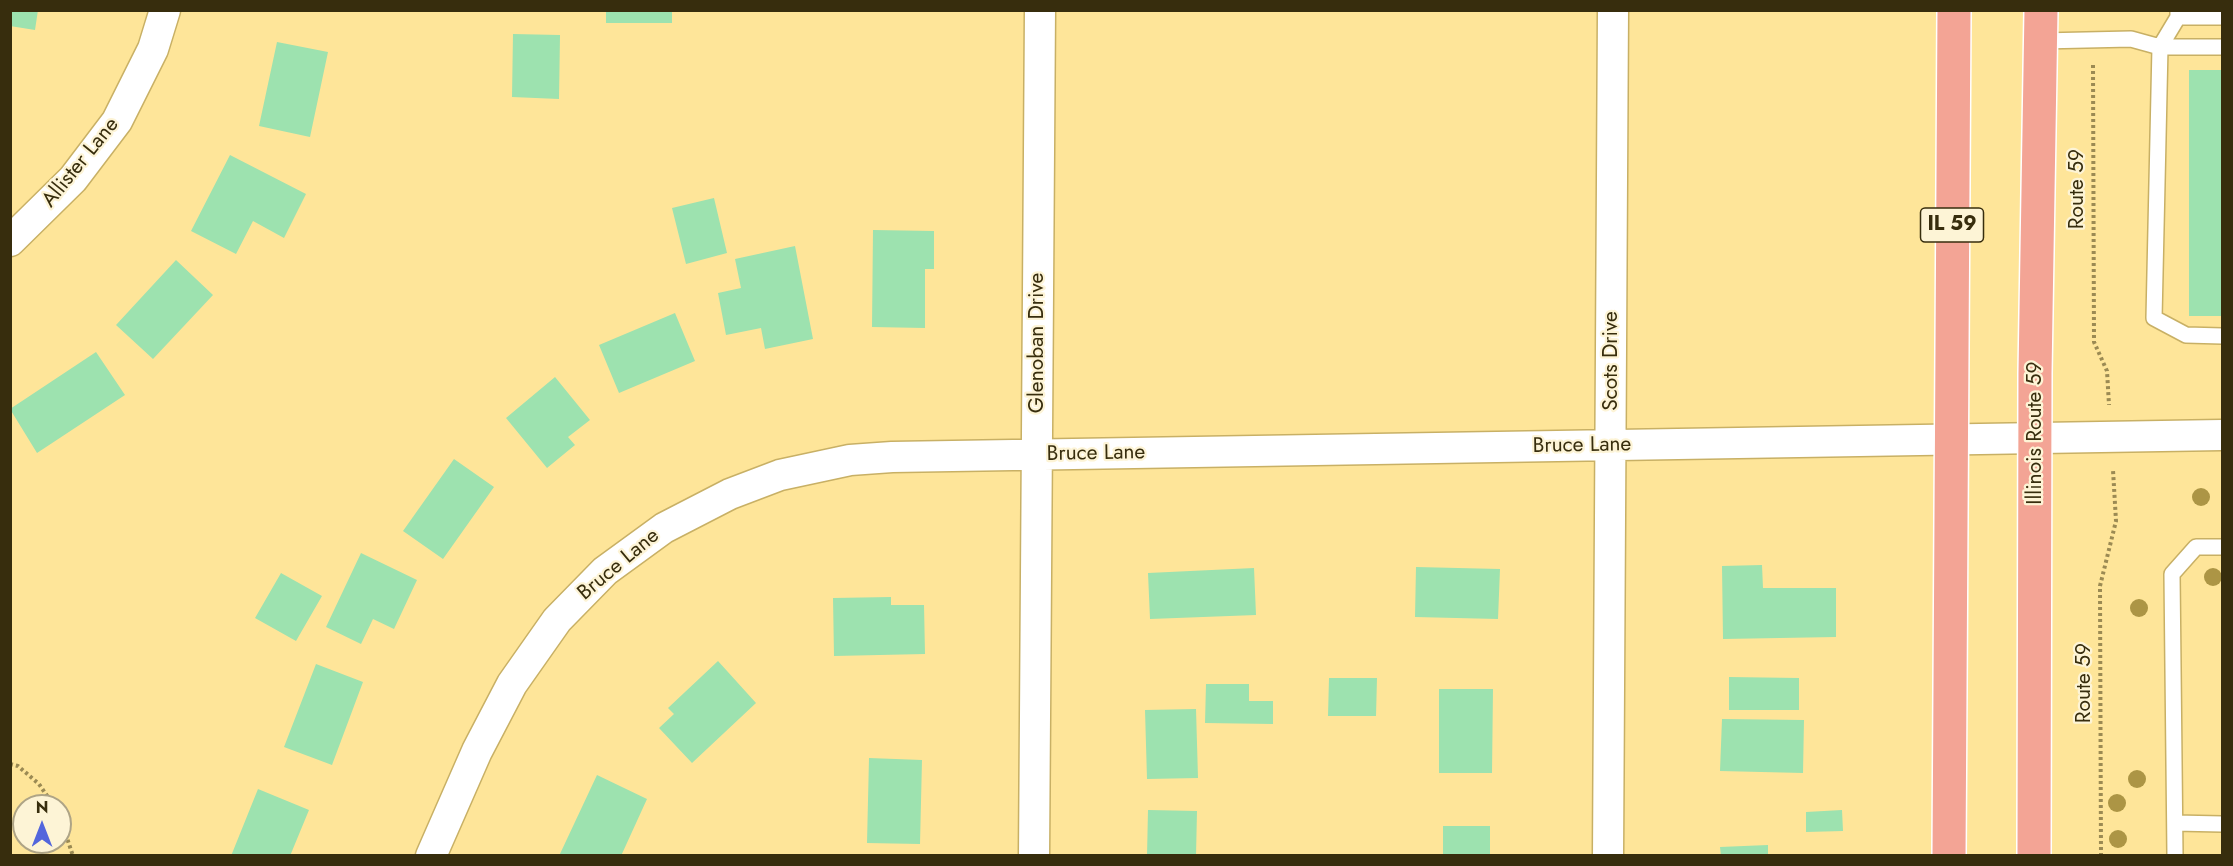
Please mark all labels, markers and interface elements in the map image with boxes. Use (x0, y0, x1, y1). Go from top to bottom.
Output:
street label: Allister Lane (37, 113, 125, 213)
street label: Route 59 (2065, 149, 2091, 229)
road number: IL 59 (1920, 208, 1984, 242)
street label: Glenoban Drive (1025, 273, 1051, 413)
street label: Scots Drive (1599, 311, 1625, 411)
street label: Illinois Route 59 (2023, 361, 2049, 505)
street label: Bruce Lane (1533, 433, 1631, 459)
street label: Bruce Lane (1047, 441, 1145, 467)
street label: Bruce Lane (573, 524, 665, 606)
street label: Route 59 (2072, 643, 2098, 723)
north arrow (12, 794, 72, 854)
text: N (36, 796, 48, 819)

